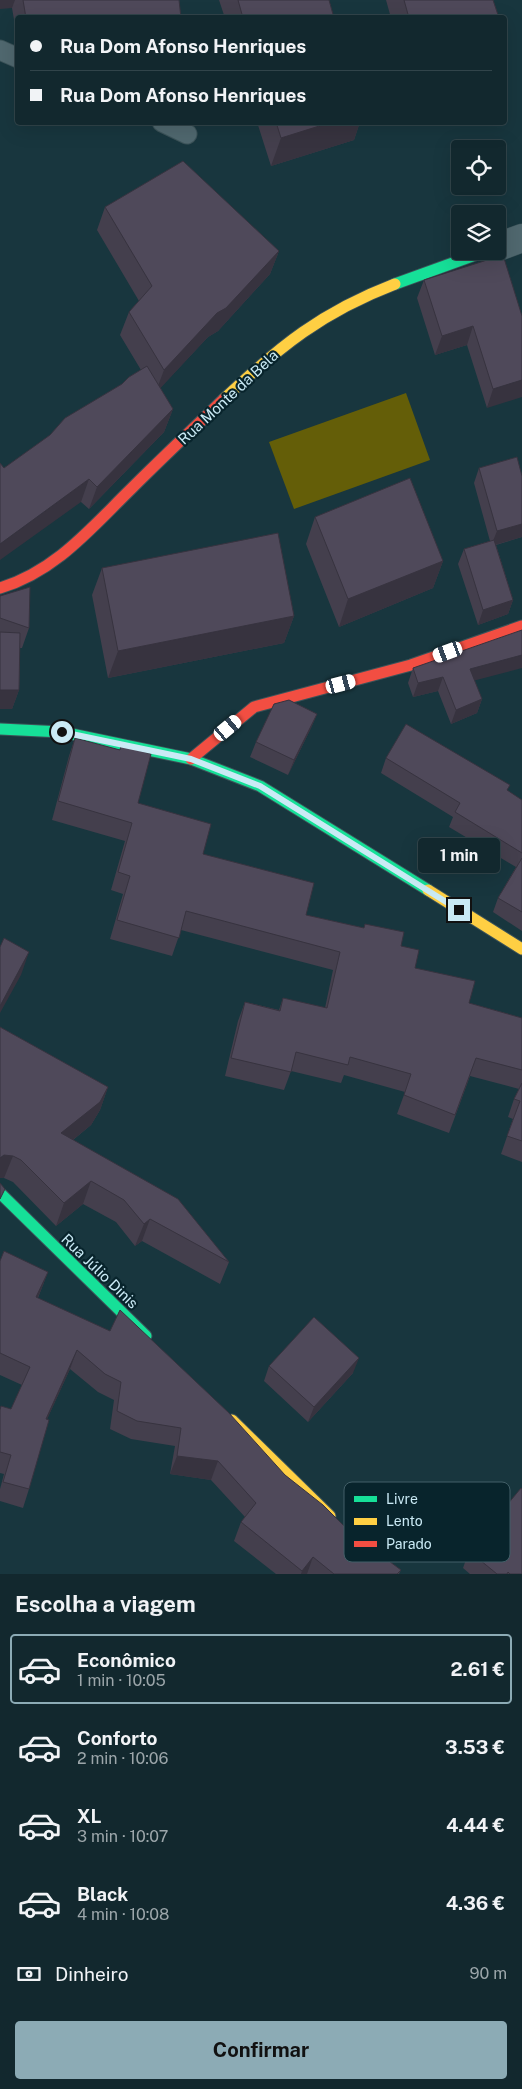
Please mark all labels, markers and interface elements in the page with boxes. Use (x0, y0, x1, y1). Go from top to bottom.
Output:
text: Rua Dom Afonso Henriques (60, 35, 306, 57)
text: Rua Dom Afonso Henriques (60, 84, 306, 106)
map controls (451, 140, 506, 260)
button: locate (451, 140, 506, 195)
button: layers (451, 205, 506, 260)
street label: Rua Monte da Bela (175, 346, 281, 448)
car (431, 640, 464, 664)
car (324, 673, 357, 695)
car (211, 713, 244, 743)
route start (51, 721, 73, 743)
callout: 1 min (418, 838, 500, 872)
text: 1 min (440, 846, 478, 865)
route end (448, 899, 470, 921)
street label: Rua Júlio Dinis (58, 1230, 142, 1312)
legend (344, 1482, 510, 1562)
text: Livre (386, 1491, 418, 1507)
text: Lento (386, 1513, 423, 1529)
text: Parado (386, 1536, 432, 1552)
text: Escolha a viagem (15, 1591, 196, 1617)
icon: car (17, 1647, 62, 1692)
text: Econômico (77, 1649, 176, 1671)
text: 2.61 € (450, 1658, 505, 1680)
text: 1 min · 10:05 (77, 1671, 166, 1690)
icon: car (17, 1725, 62, 1770)
text: Conforto (77, 1727, 157, 1749)
text: 3.53 € (445, 1736, 505, 1758)
text: 2 min · 10:06 (77, 1749, 168, 1768)
icon: car (17, 1803, 62, 1848)
text: XL (77, 1805, 102, 1827)
text: 4.44 € (446, 1814, 505, 1836)
text: 3 min · 10:07 (77, 1827, 168, 1846)
icon: car (17, 1881, 62, 1926)
text: Black (77, 1883, 128, 1905)
text: 4.36 € (446, 1892, 505, 1914)
text: 4 min · 10:08 (77, 1905, 169, 1924)
icon: cash (15, 1960, 43, 1988)
text: Dinheiro (55, 1963, 129, 1985)
text: 90 m (470, 1964, 507, 1983)
button: Confirmar (15, 2021, 507, 2079)

